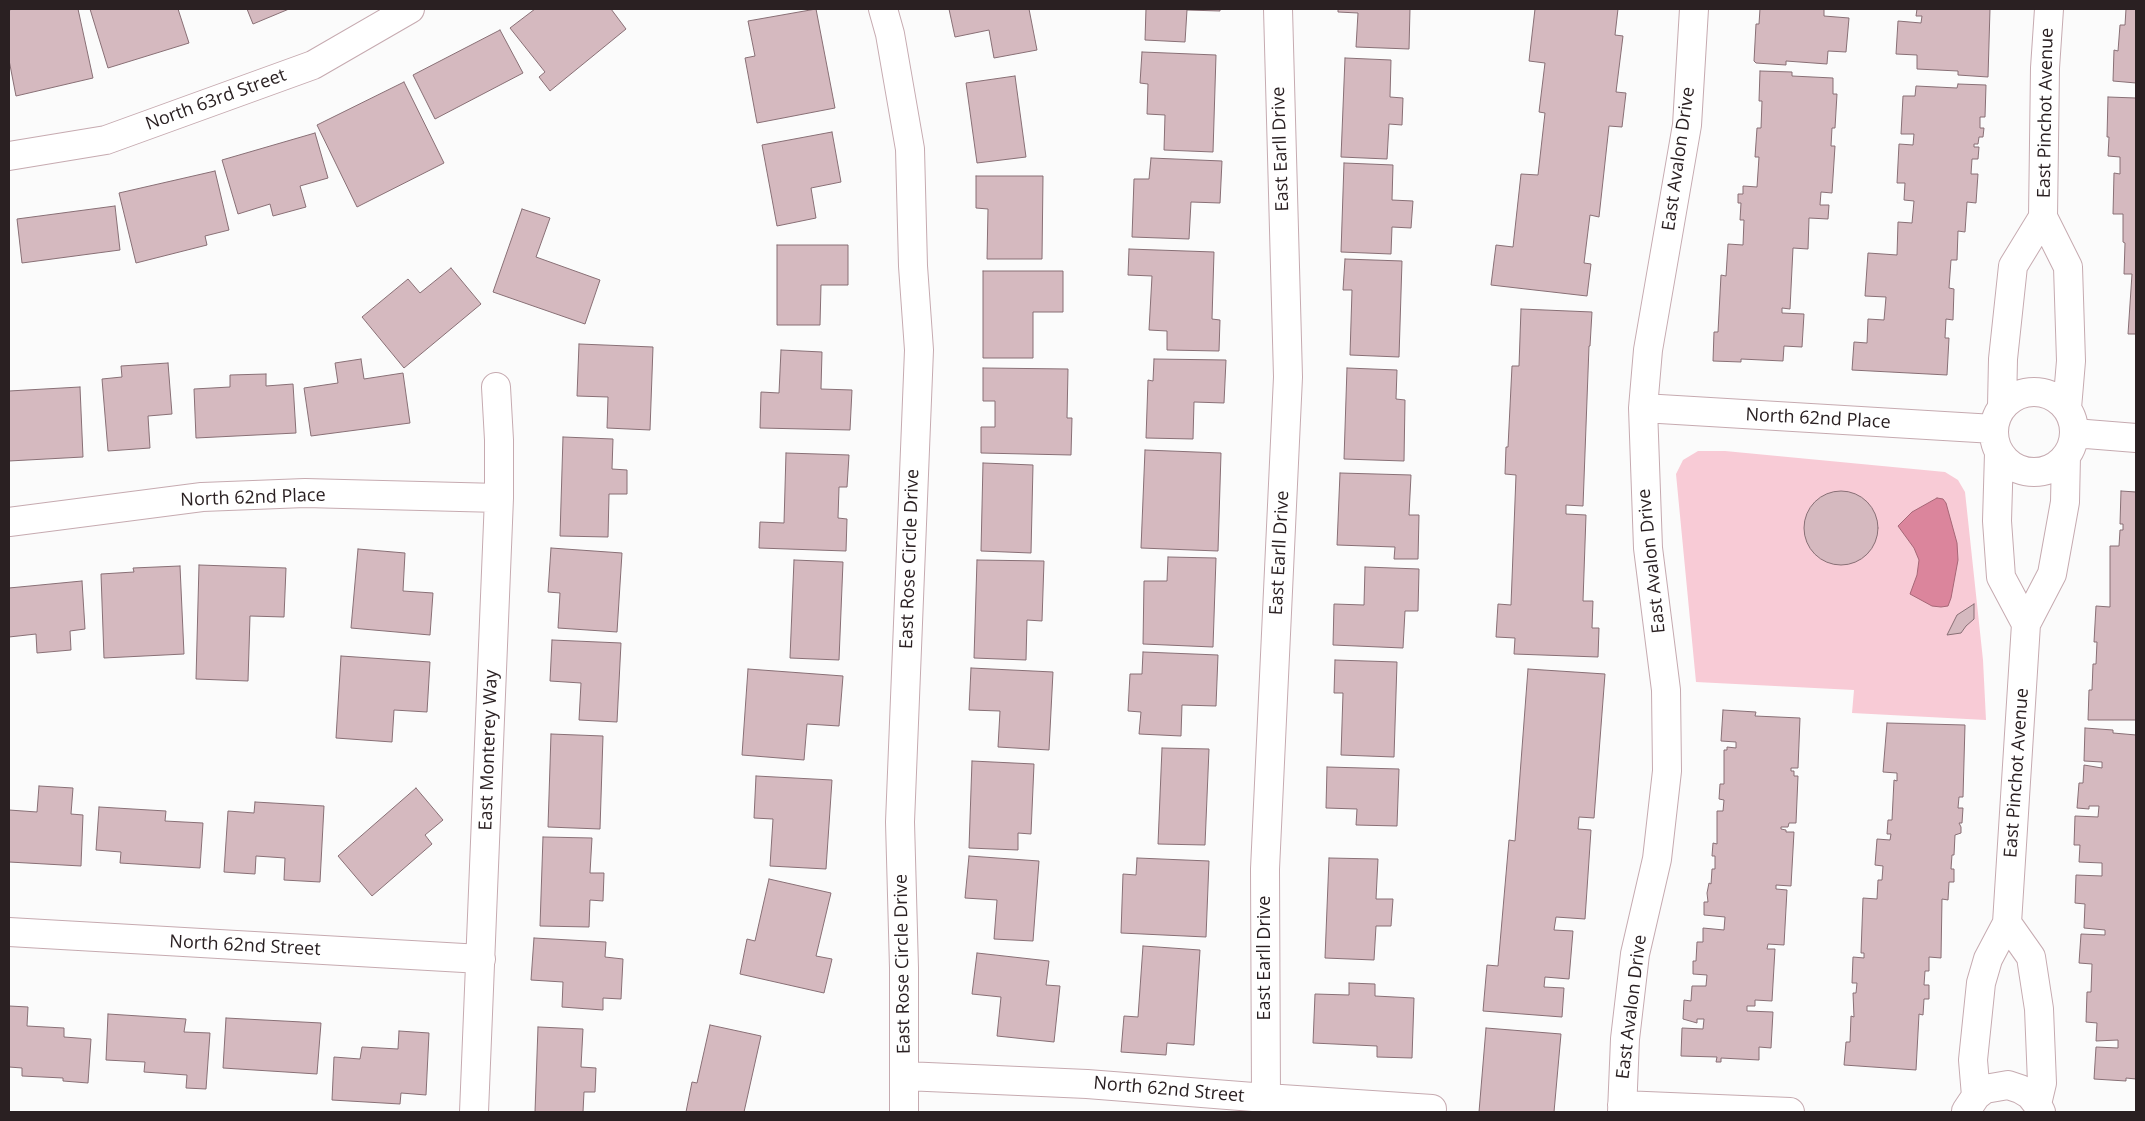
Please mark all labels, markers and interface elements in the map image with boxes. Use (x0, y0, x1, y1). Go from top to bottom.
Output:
street label: East Pinchot Avenue (2034, 28, 2058, 198)
street label: North 63rd Street (143, 65, 289, 135)
street label: East Earll Drive (1268, 86, 1294, 212)
street label: East Avalon Drive (1658, 86, 1700, 232)
street label: North 62nd Place (1745, 404, 1891, 434)
street label: East Rose Circle Drive (896, 469, 924, 649)
street label: North 62nd Place (180, 485, 326, 511)
street label: East Avalon Drive (1634, 488, 1670, 634)
street label: East Earll Drive (1266, 490, 1294, 616)
street label: East Monterey Way (475, 669, 503, 831)
street label: East Pinchot Avenue (2000, 687, 2034, 859)
street label: East Rose Circle Drive (891, 874, 915, 1054)
street label: East Earll Drive (1254, 896, 1276, 1020)
street label: North 62nd Street (169, 931, 321, 961)
street label: East Avalon Drive (1612, 934, 1652, 1080)
street label: North 62nd Street (1093, 1073, 1245, 1107)

